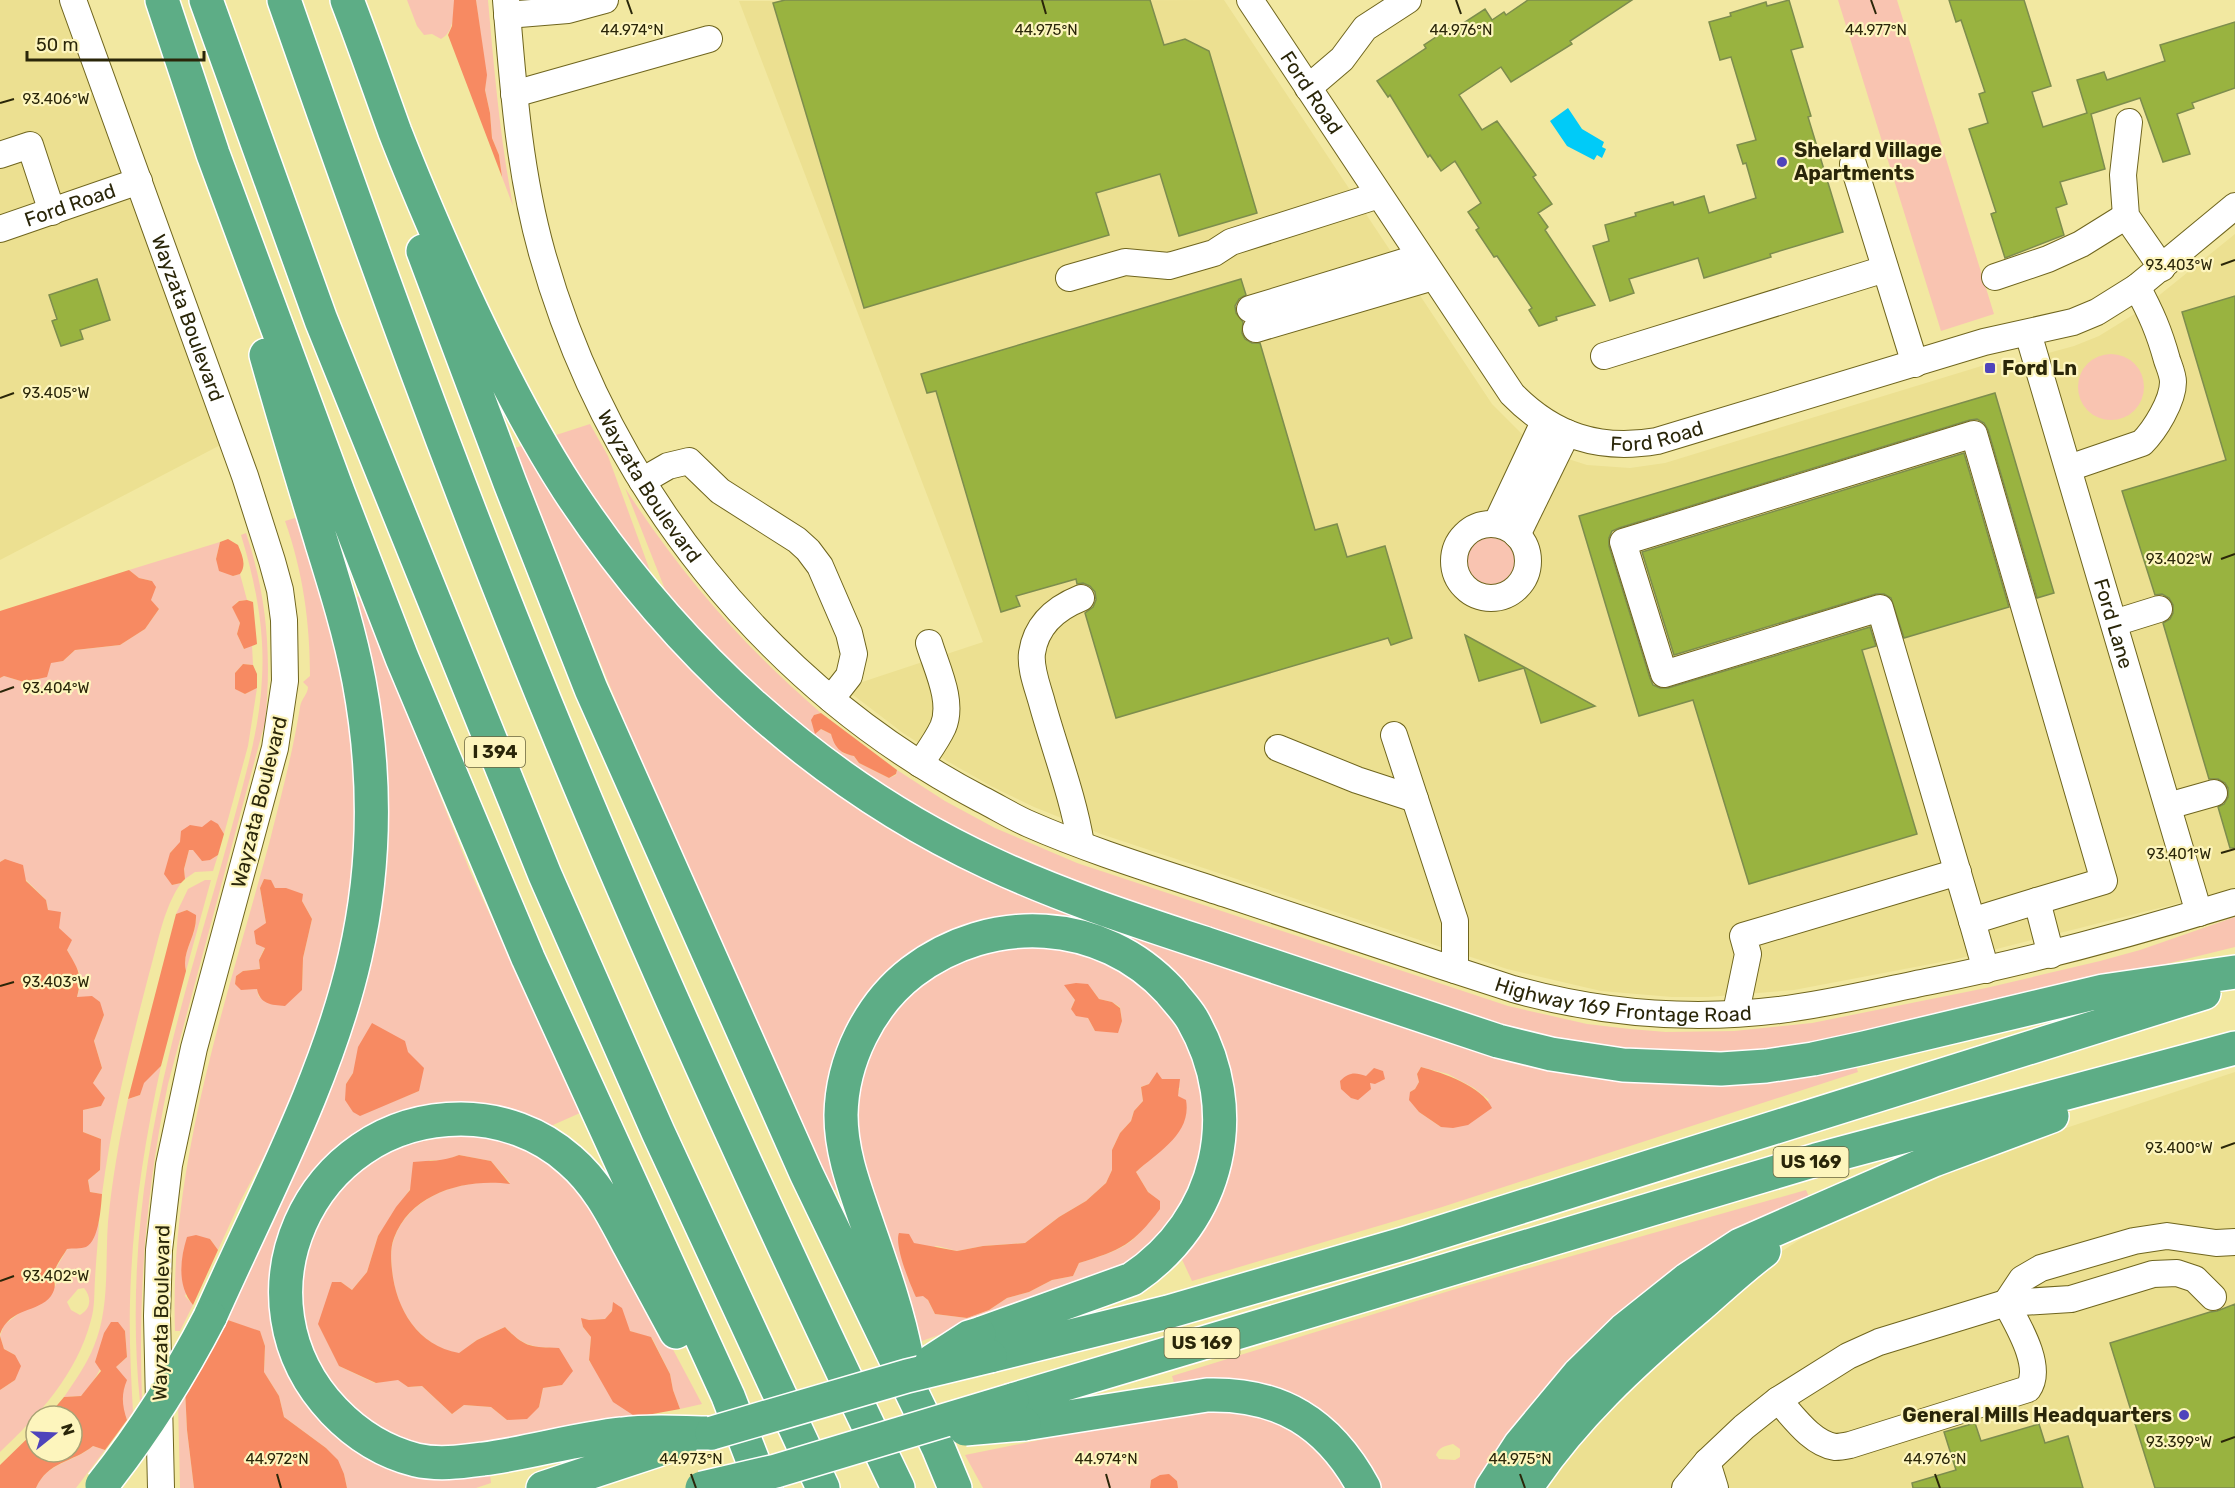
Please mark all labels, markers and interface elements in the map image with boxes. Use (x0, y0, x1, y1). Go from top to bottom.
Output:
text: 44.974°N (600, 21, 664, 39)
text: 44.975°N (1014, 21, 1078, 39)
text: 44.976°N (1430, 21, 1492, 39)
text: 44.977°N (1845, 21, 1907, 39)
scale bar (27, 24, 204, 62)
text: 50 m (36, 34, 79, 56)
street label: Ford Road (1275, 46, 1348, 138)
text: 93.406°W (23, 90, 89, 108)
place label: Shelard Village Apartments (1794, 138, 1942, 185)
marker: Shelard Village Apartments (1775, 155, 1789, 169)
street label: Ford Road (21, 178, 119, 232)
street label: Wayzata Boulevard (147, 231, 229, 405)
text: 93.403°W (2146, 256, 2212, 274)
place label: Ford Ln (2002, 356, 2077, 380)
marker: Ford Ln (1983, 361, 1997, 375)
text: 93.405°W (23, 384, 89, 402)
street label: Wayzata Boulevard (593, 406, 706, 567)
street label: Ford Road (1610, 416, 1706, 456)
text: 93.402°W (2146, 550, 2212, 568)
street label: Ford Lane (2089, 576, 2138, 672)
text: 93.404°W (22, 679, 90, 697)
street label: Wayzata Boulevard (226, 714, 292, 890)
road number: I 394 (465, 737, 525, 767)
text: 93.401°W (2147, 845, 2211, 863)
street label: Highway 169 Frontage Road (1492, 972, 1752, 1027)
text: 93.403°W (23, 973, 89, 991)
text: 93.400°W (2145, 1139, 2213, 1157)
road number: US 169 (1774, 1147, 1848, 1177)
street label: Wayzata Boulevard (147, 1225, 175, 1401)
text: 93.402°W (23, 1267, 89, 1285)
road number: US 169 (1164, 1328, 1240, 1358)
place label: General Mills Headquarters (1902, 1403, 2172, 1427)
north arrow (24, 1404, 84, 1464)
marker: General Mills Headquarters (2177, 1408, 2191, 1422)
text: N (57, 1421, 79, 1438)
text: 93.399°W (2146, 1433, 2212, 1451)
text: 44.972°N (245, 1450, 309, 1468)
text: 44.973°N (659, 1450, 723, 1468)
text: 44.974°N (1074, 1450, 1138, 1468)
text: 44.975°N (1488, 1450, 1552, 1468)
text: 44.976°N (1904, 1450, 1966, 1468)

